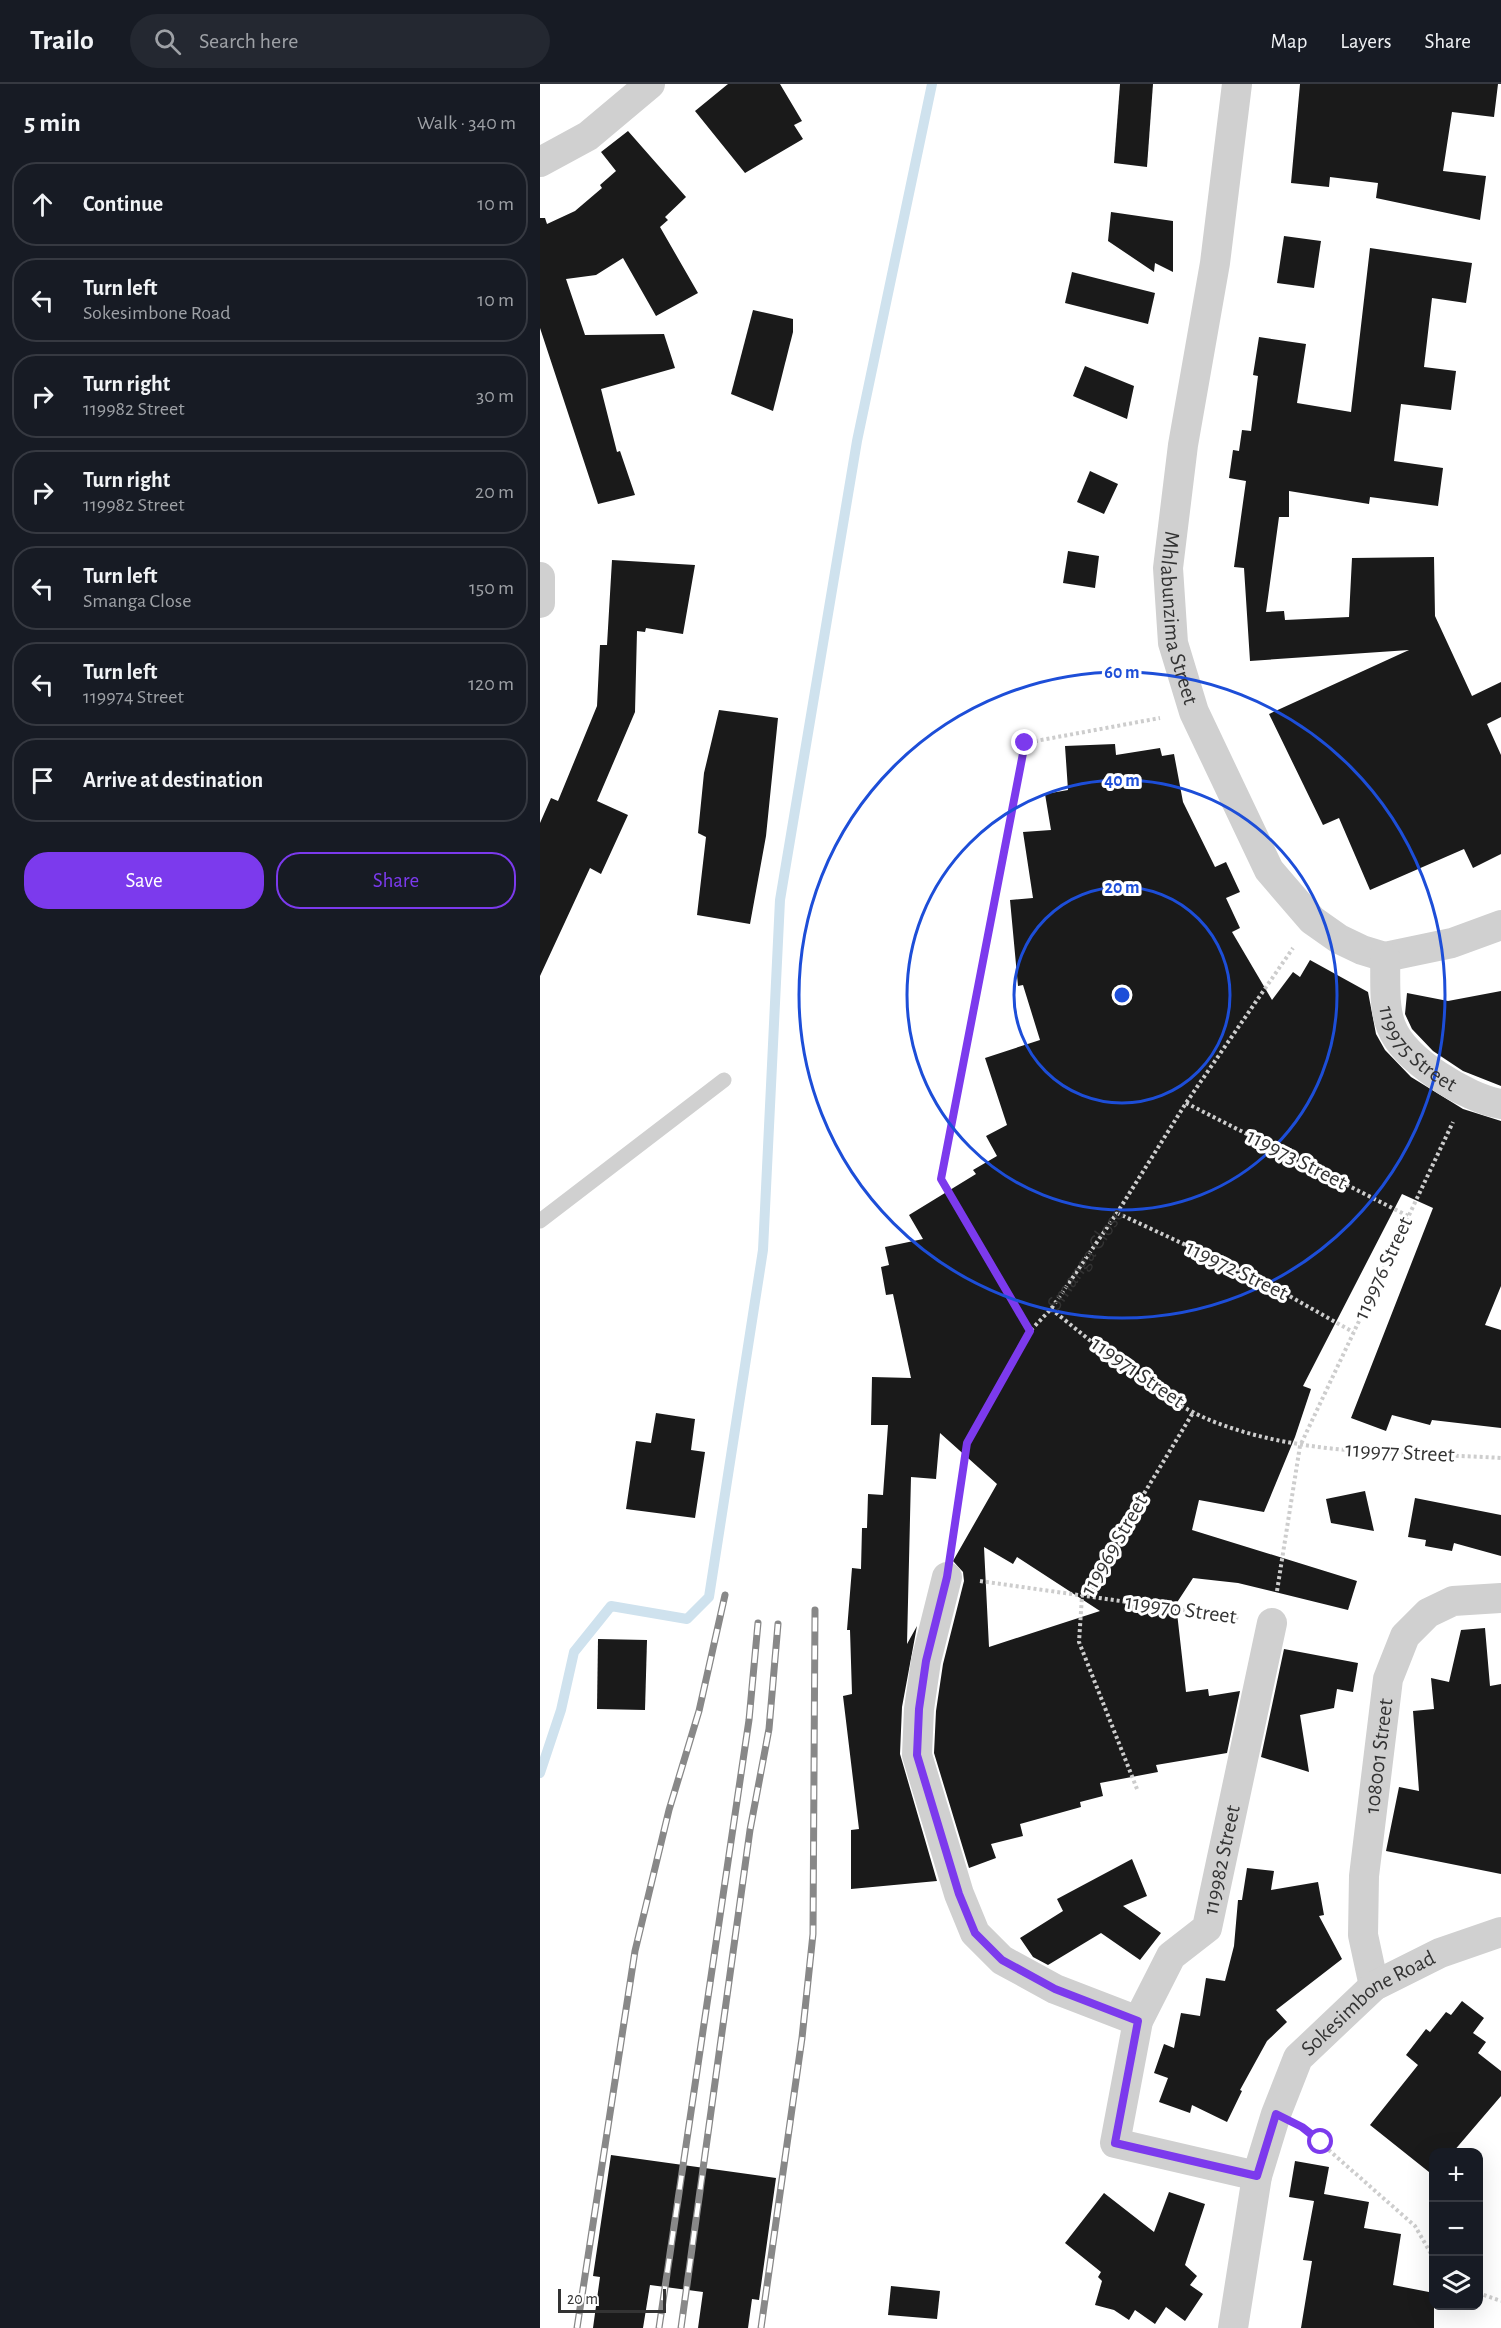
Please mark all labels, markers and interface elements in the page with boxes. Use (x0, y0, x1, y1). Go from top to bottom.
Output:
search box (130, 14, 550, 68)
icon: search (151, 25, 184, 58)
text: Trailo (30, 27, 94, 55)
text: Search here (199, 30, 298, 52)
text: Map (1271, 31, 1307, 52)
text: Layers (1340, 31, 1391, 52)
text: Share (1424, 31, 1471, 52)
text: 5 min (24, 110, 81, 136)
text: Walk · 340 m (417, 113, 516, 133)
icon: ahead (26, 188, 59, 221)
text: Continue (83, 193, 163, 215)
text: 10 m (477, 194, 514, 214)
text: Turn left (83, 277, 157, 299)
icon: left (26, 284, 59, 317)
text: 10 m (477, 290, 514, 310)
text: Sokesimbone Road (83, 303, 231, 323)
text: Turn right (83, 373, 170, 395)
icon: right (26, 380, 59, 413)
text: 30 m (476, 386, 514, 406)
text: 119982 Street (83, 399, 185, 419)
text: Turn right (83, 469, 170, 491)
icon: right (26, 476, 59, 509)
text: 20 m (475, 482, 514, 502)
text: 119982 Street (83, 495, 185, 515)
street label: Mhlabunzima Street (1157, 530, 1202, 707)
text: Turn left (83, 565, 157, 587)
icon: left (26, 572, 59, 605)
text: 150 m (469, 578, 514, 598)
text: Smanga Close (83, 591, 191, 611)
text: Turn left (83, 661, 157, 683)
text: 60 m (1104, 664, 1140, 682)
icon: left (26, 668, 59, 701)
text: 120 m (468, 674, 514, 694)
text: 119974 Street (83, 687, 184, 707)
route end (1011, 729, 1037, 755)
icon: arrive (26, 764, 59, 797)
text: Arrive at destination (83, 769, 263, 791)
text: 40 m (1104, 772, 1140, 790)
button: Save (24, 852, 264, 909)
button: Share (276, 852, 516, 909)
text: 20 m (1104, 879, 1140, 897)
centre of rings (1112, 985, 1132, 1005)
street label: 119975 Street (1375, 1004, 1461, 1096)
street label: 119973 Street (1243, 1124, 1351, 1194)
street label: Smanga Close (1043, 1203, 1128, 1314)
street label: 119976 Street (1350, 1213, 1416, 1323)
street label: 119972 Street (1183, 1236, 1291, 1304)
street label: 119971 Street (1087, 1332, 1189, 1412)
street label: 119977 Street (1345, 1438, 1455, 1466)
street label: 119969 Street (1076, 1491, 1152, 1599)
street label: 119970 Street (1124, 1590, 1238, 1628)
street label: 108001 Street (1361, 1697, 1397, 1815)
street label: 119982 Street (1199, 1803, 1244, 1917)
street label: Sokesimbone Road (1297, 1946, 1439, 2060)
route start (1307, 2128, 1333, 2154)
map controls (1429, 2148, 1483, 2310)
button: + (1429, 2148, 1483, 2202)
button: − (1429, 2202, 1483, 2256)
button: layers (1429, 2256, 1483, 2310)
scale bar (558, 2286, 666, 2314)
text: 20 m (567, 2291, 598, 2307)

